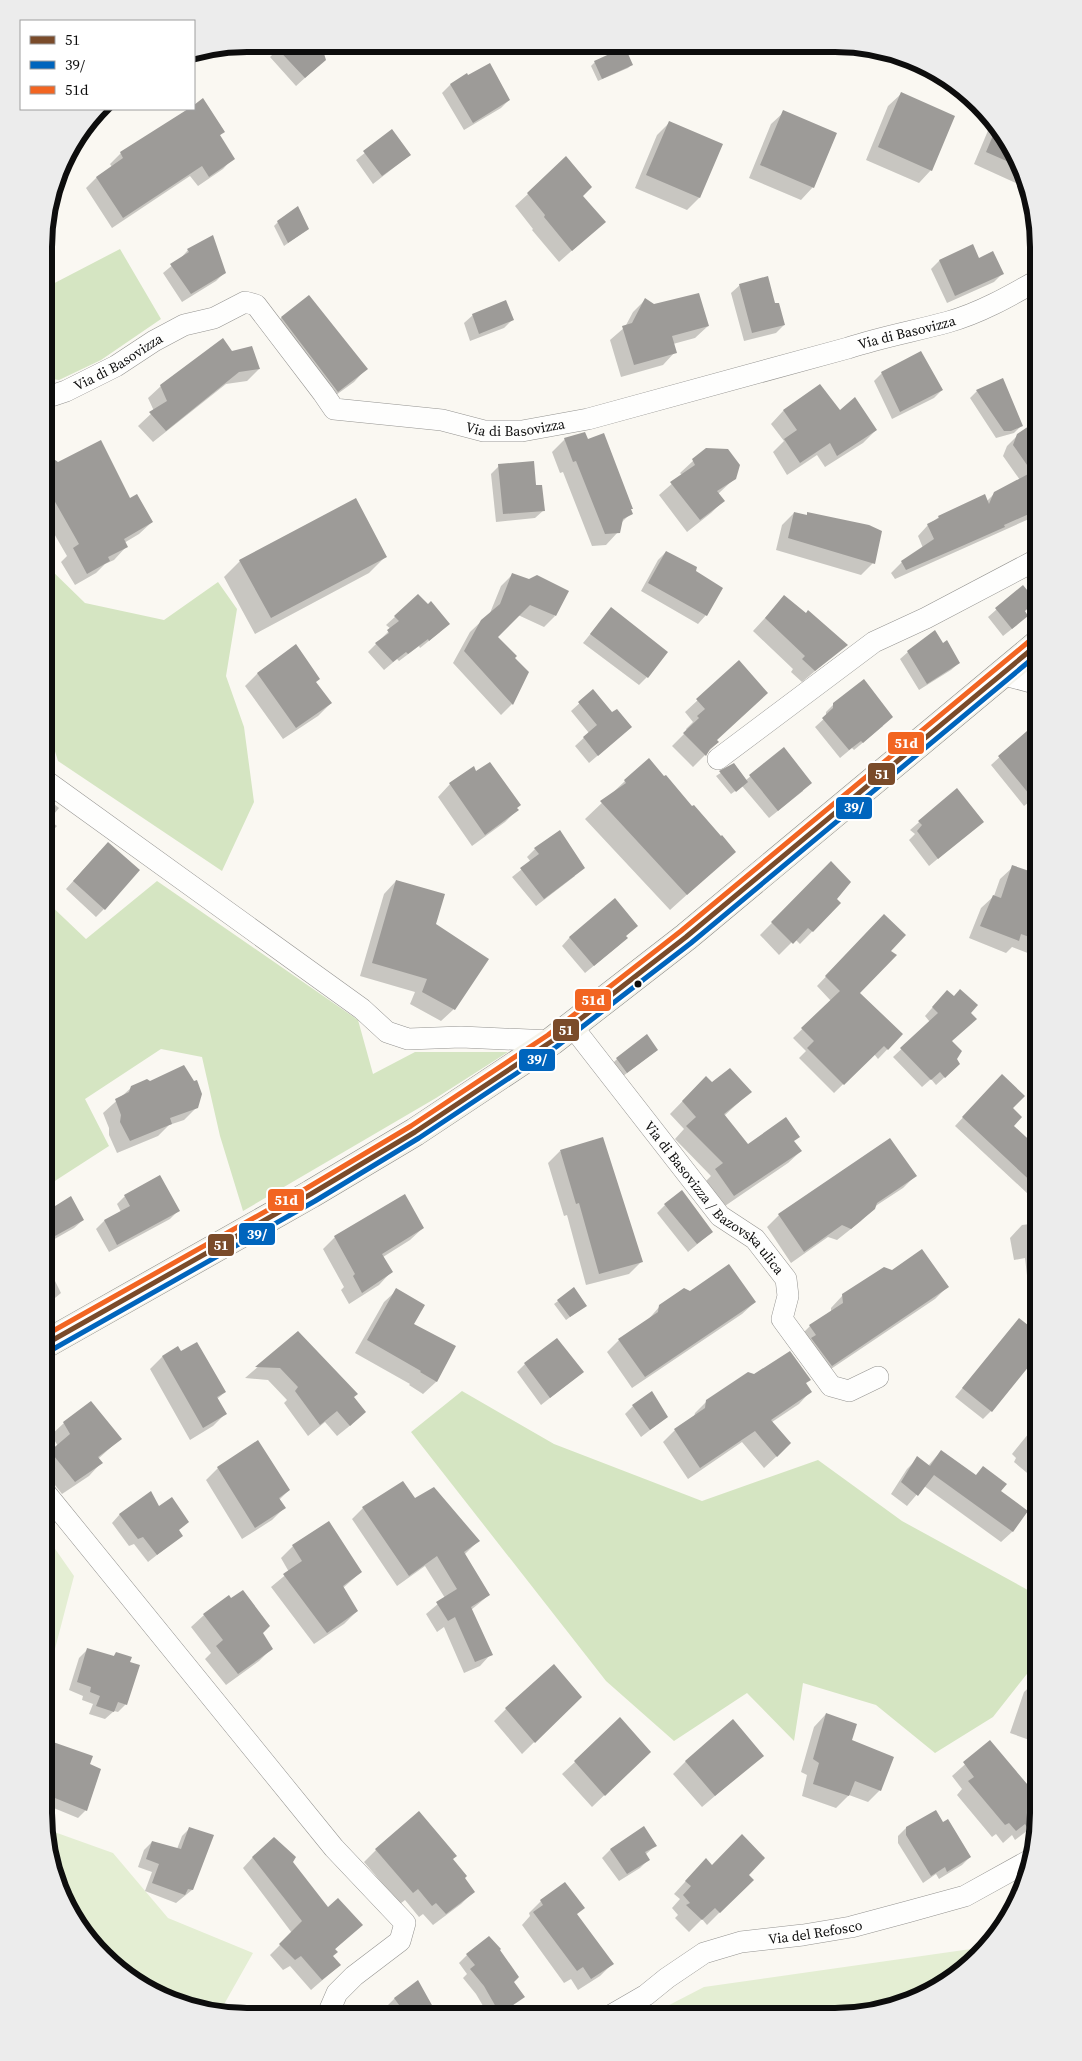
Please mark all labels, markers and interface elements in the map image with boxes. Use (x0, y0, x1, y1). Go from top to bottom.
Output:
legend (20, 20, 195, 110)
text: 51 (65, 29, 80, 50)
text: 39/ (65, 54, 85, 75)
text: 51d (65, 79, 89, 100)
street label: Via di Basovizza (856, 310, 959, 354)
street label: Via di Basovizza (70, 328, 167, 396)
street label: Via di Basovizza (463, 413, 567, 441)
line badge: 51d (887, 731, 925, 755)
text: 51d (894, 733, 918, 753)
line badge: 51 (867, 762, 896, 786)
text: 51 (874, 764, 890, 784)
line badge: 39/ (835, 796, 873, 820)
text: 39/ (844, 797, 865, 817)
unlabelled marker (633, 979, 643, 989)
line badge: 51d (574, 988, 612, 1012)
text: 51d (581, 990, 605, 1010)
line badge: 51 (552, 1018, 580, 1042)
text: 51 (558, 1020, 574, 1040)
line badge: 39/ (518, 1048, 556, 1072)
text: 39/ (527, 1049, 548, 1069)
street label: Via di Basovizza / Bazovska ulica (640, 1117, 790, 1279)
line badge: 51d (267, 1188, 305, 1212)
text: 51d (274, 1190, 298, 1210)
line badge: 39/ (238, 1222, 276, 1246)
text: 39/ (247, 1224, 268, 1244)
line badge: 51 (207, 1233, 235, 1257)
text: 51 (213, 1235, 229, 1255)
street label: Via del Refosco (767, 1914, 865, 1949)

